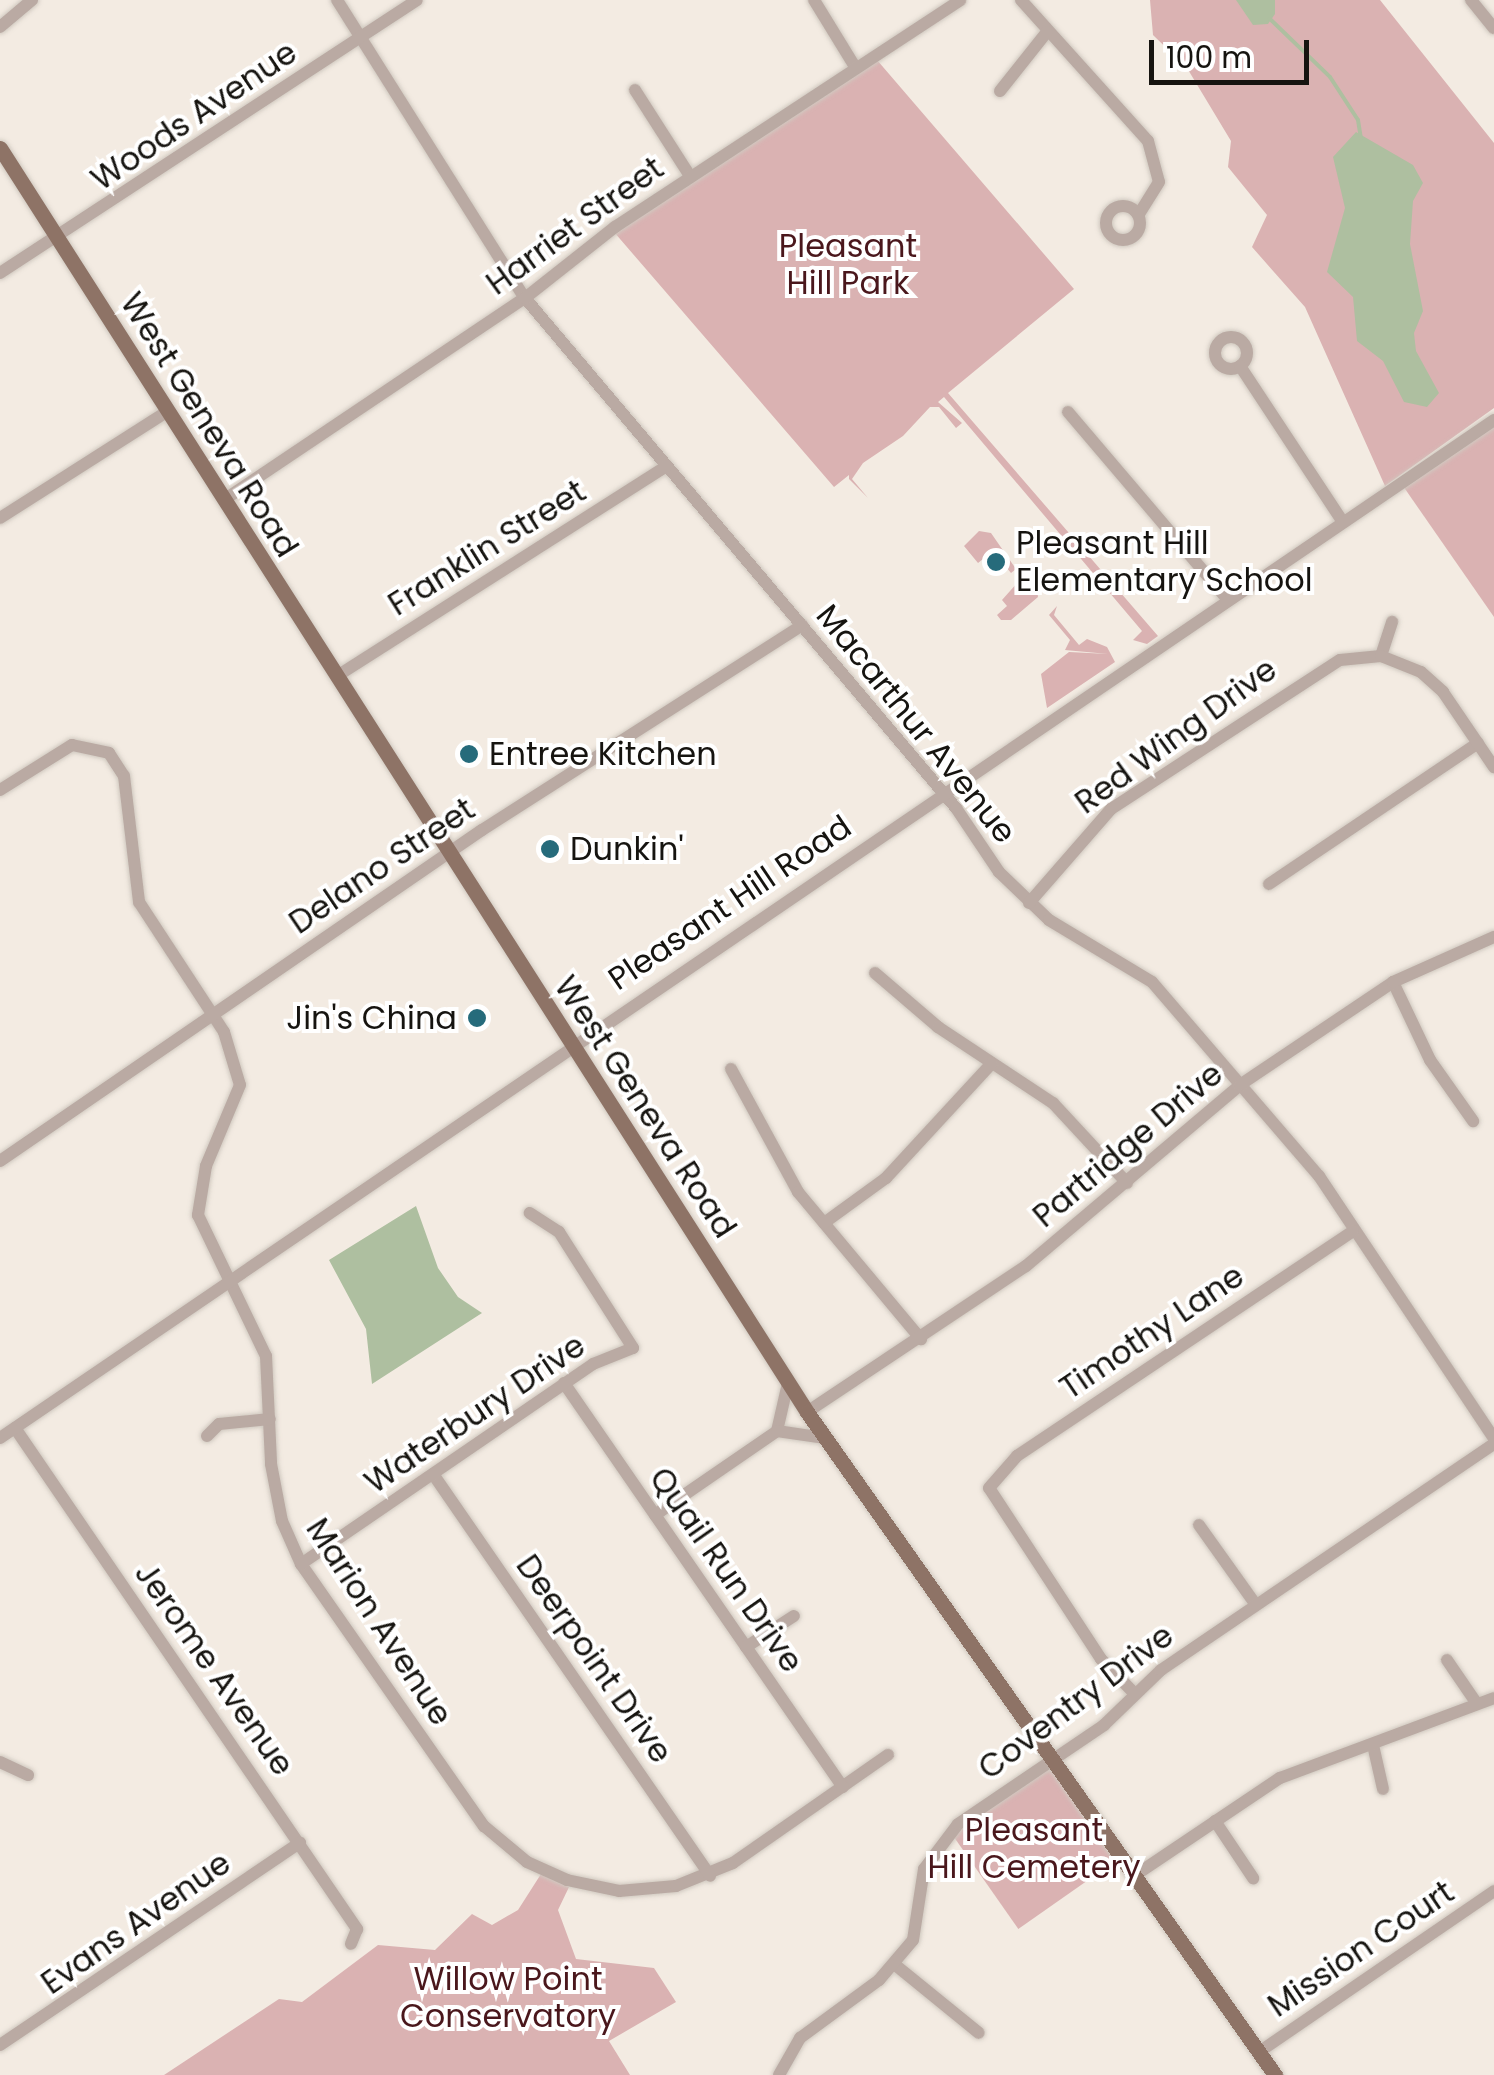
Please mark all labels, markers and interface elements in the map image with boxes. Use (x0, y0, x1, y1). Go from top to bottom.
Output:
scale bar (1154, 20, 1314, 82)
street label: Woods Avenue (84, 33, 304, 199)
text: 100 m (1166, 36, 1252, 79)
street label: Harriet Street (479, 149, 671, 303)
park label: Pleasant Hill Park (779, 228, 917, 303)
street label: West Geneva Road (112, 286, 306, 564)
street label: Franklin Street (381, 472, 593, 624)
place label: Pleasant Hill Elementary School (1016, 525, 1313, 600)
marker: Pleasant Hill Elementary School (985, 551, 1007, 573)
street label: Macarthur Avenue (808, 597, 1024, 851)
street label: Red Wing Drive (1068, 650, 1284, 822)
place label: Entree Kitchen (489, 735, 717, 773)
marker: Entree Kitchen (458, 743, 480, 765)
street label: Delano Street (282, 790, 482, 942)
street label: Pleasant Hill Road (601, 808, 859, 998)
place label: Dunkin' (570, 830, 684, 868)
marker: Dunkin' (539, 838, 561, 860)
street label: West Geneva Road (546, 969, 744, 1245)
place label: Jin's China (286, 999, 457, 1037)
marker: Jin's China (466, 1007, 488, 1029)
street label: Partridge Drive (1025, 1055, 1231, 1235)
street label: Timothy Lane (1053, 1257, 1251, 1407)
street label: Waterbury Drive (358, 1326, 592, 1502)
street label: Quail Run Drive (641, 1460, 811, 1680)
street label: Marion Avenue (298, 1511, 460, 1733)
street label: Deerpoint Drive (508, 1548, 680, 1770)
street label: Jerome Avenue (126, 1555, 302, 1783)
street label: Coventry Drive (971, 1616, 1181, 1788)
park label: Pleasant Hill Cemetery (927, 1812, 1141, 1887)
street label: Evans Avenue (34, 1844, 238, 2002)
street label: Mission Court (1261, 1873, 1461, 2025)
park label: Willow Point Conservatory (400, 1961, 616, 2036)

